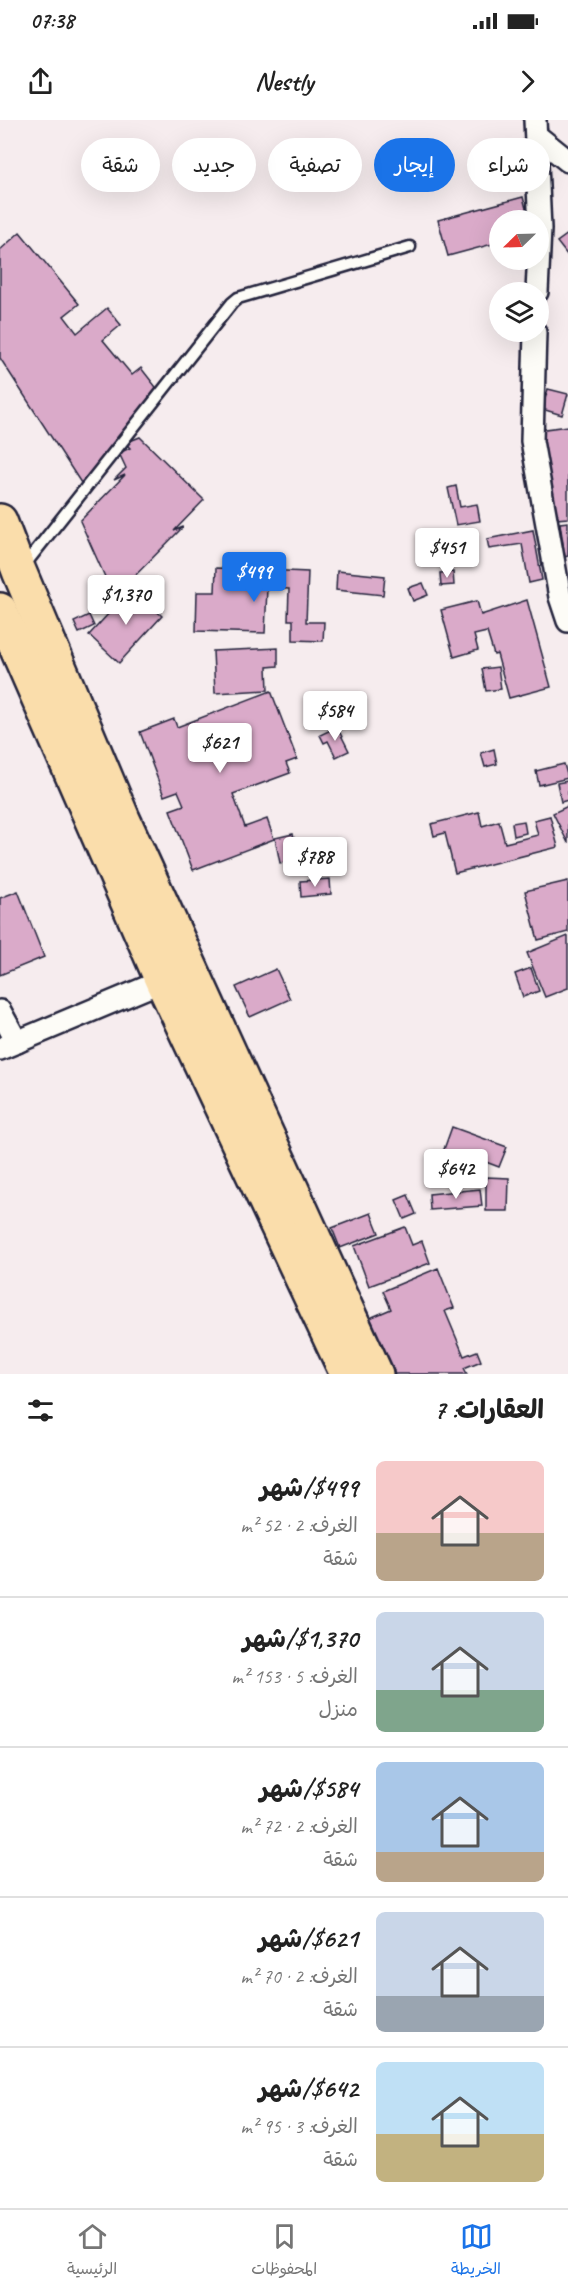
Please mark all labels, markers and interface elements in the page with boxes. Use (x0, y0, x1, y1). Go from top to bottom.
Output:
text: 07:38 (30, 7, 74, 35)
text: Nestly (255, 64, 313, 98)
icon: share (24, 65, 57, 98)
icon: forward (511, 65, 544, 98)
chip: شقة (81, 138, 160, 192)
chip: جديد (172, 138, 256, 192)
chip: تصفية (268, 138, 362, 192)
chip: إيجار (374, 138, 455, 192)
chip: شراء (467, 138, 550, 192)
north arrow (489, 210, 549, 270)
map controls (489, 210, 549, 342)
button: layers (489, 282, 549, 342)
pin: $451 (411, 528, 483, 579)
text: $451 (429, 535, 465, 560)
pin: $499 (218, 552, 290, 603)
text: $499 (236, 559, 272, 584)
pin: $1,370 (77, 575, 175, 626)
text: $1,370 (102, 582, 150, 607)
pin: $584 (299, 691, 371, 742)
text: $584 (317, 698, 353, 723)
pin: $621 (184, 723, 256, 774)
text: $621 (202, 730, 238, 755)
pin: $788 (279, 837, 351, 888)
text: $788 (297, 844, 333, 869)
pin: $642 (420, 1149, 492, 1200)
text: $642 (438, 1156, 474, 1181)
text: العقارات: 7 (434, 1393, 544, 1426)
icon: filters (24, 1394, 57, 1427)
text: $499/شهر (260, 1471, 358, 1504)
icon: home (424, 1485, 496, 1557)
text: الغرف: 2 · 52 m² (240, 1513, 358, 1538)
text: شقة (323, 1546, 358, 1571)
text: $1,370/شهر (243, 1622, 358, 1655)
icon: home (424, 1636, 496, 1708)
text: الغرف: 5 · 153 m² (231, 1664, 358, 1689)
text: منزل (319, 1697, 358, 1722)
text: $584/شهر (260, 1772, 358, 1805)
icon: home (424, 1786, 496, 1858)
text: الغرف: 2 · 72 m² (240, 1814, 358, 1839)
text: شقة (323, 1847, 358, 1872)
text: $621/شهر (259, 1922, 358, 1955)
icon: home (424, 1936, 496, 2008)
text: الغرف: 2 · 70 m² (240, 1964, 358, 1989)
text: شقة (323, 1997, 358, 2022)
text: $642/شهر (259, 2072, 358, 2105)
icon: home (424, 2086, 496, 2158)
text: الغرف: 3 · 95 m² (240, 2114, 358, 2139)
text: شقة (323, 2147, 358, 2172)
tab: الرئيسية (67, 2220, 117, 2283)
tab: المحفوظات (251, 2220, 317, 2283)
tab: الخريطة (451, 2220, 501, 2283)

